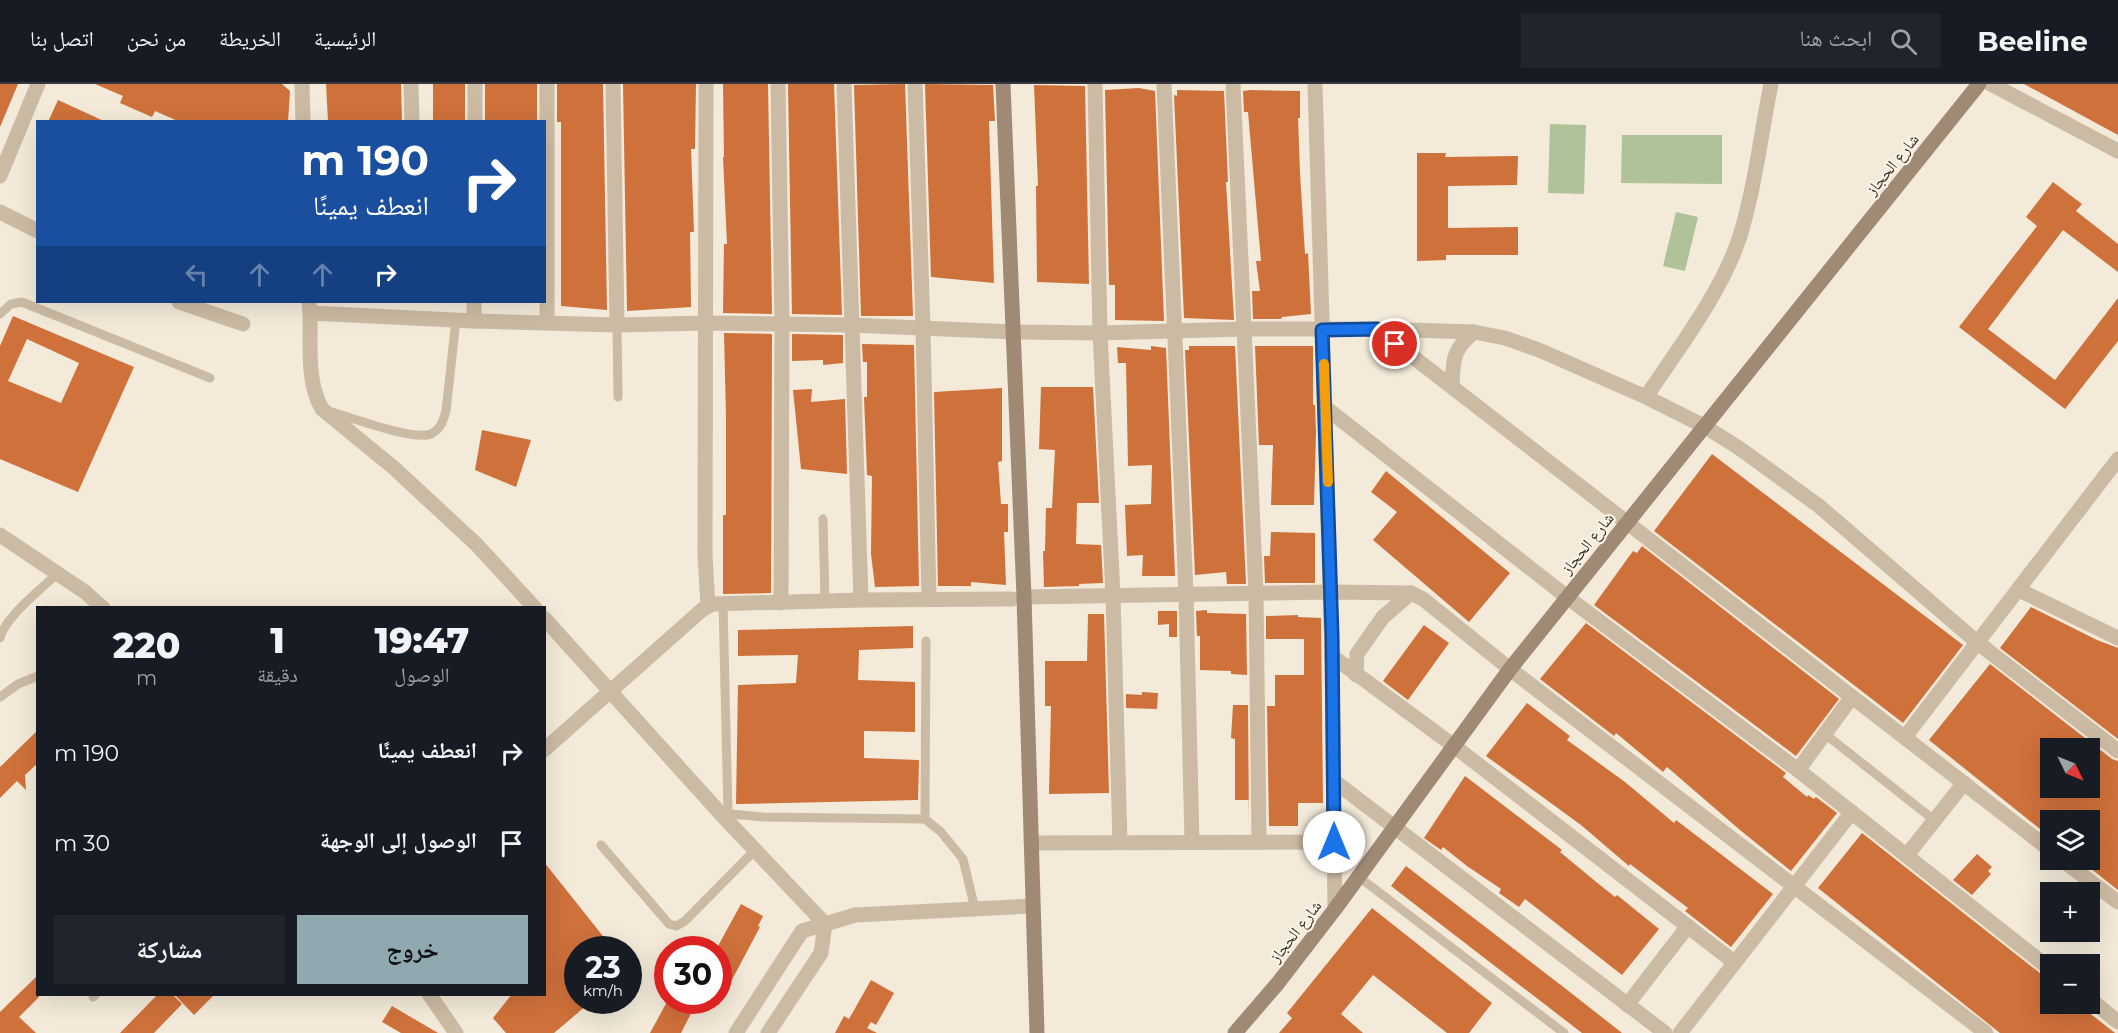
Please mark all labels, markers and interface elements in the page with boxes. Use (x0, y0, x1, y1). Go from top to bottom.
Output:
search box (1521, 14, 1941, 68)
text: Beeline (1977, 24, 2088, 58)
text: ابحث هنا (1799, 25, 1872, 52)
icon: search (1887, 25, 1920, 58)
text: اتصل بنا (30, 26, 94, 51)
text: من نحن (127, 26, 186, 51)
text: الخريطة (219, 26, 281, 51)
text: الرئيسية (314, 26, 376, 51)
street label: شارع الحجاز (1861, 130, 1924, 200)
text: 190 m (301, 134, 429, 186)
icon: right (450, 144, 528, 222)
text: انعطف يمينًا (313, 189, 429, 222)
icon: left (180, 258, 213, 291)
icon: ahead (243, 258, 276, 291)
icon: ahead (306, 258, 339, 291)
icon: right (369, 258, 402, 291)
pin (1369, 318, 1420, 369)
icon: arrive (1378, 327, 1411, 360)
street label: شارع الحجاز (1556, 509, 1619, 579)
text: 1 (270, 618, 285, 662)
text: 19:47 (375, 618, 469, 662)
text: 220 (113, 623, 181, 667)
text: دقيقة (257, 663, 298, 687)
text: الوصول (394, 663, 450, 687)
text: m (136, 666, 157, 690)
text: انعطف يمينًا (377, 737, 477, 764)
icon: right (495, 737, 528, 770)
north arrow (2040, 738, 2100, 798)
map controls (2040, 738, 2100, 1014)
text: 190 m (54, 740, 119, 767)
position arrow (1302, 810, 1366, 874)
button: layers (2040, 810, 2100, 870)
text: الوصول إلى الوجهة (320, 827, 477, 854)
icon: arrive (495, 827, 528, 860)
text: 30 m (54, 830, 110, 857)
button: + (2040, 882, 2100, 942)
street label: شارع الحجاز (1265, 897, 1326, 967)
button: مشاركة (54, 915, 285, 984)
button: خروج (297, 915, 528, 984)
speed limit sign: 30 (654, 936, 732, 1014)
text: 23 (585, 949, 621, 986)
button: − (2040, 954, 2100, 1014)
text: km/h (583, 981, 623, 1000)

